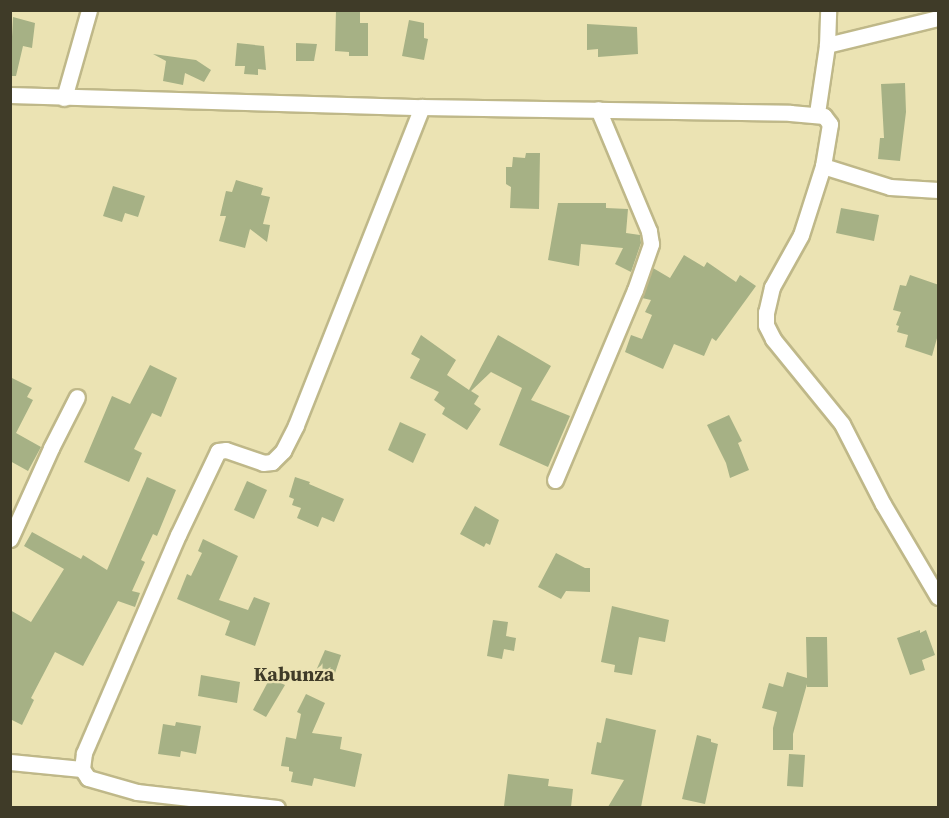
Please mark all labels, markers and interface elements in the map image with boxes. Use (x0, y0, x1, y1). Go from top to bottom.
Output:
district label: Kabunza (254, 662, 334, 686)

